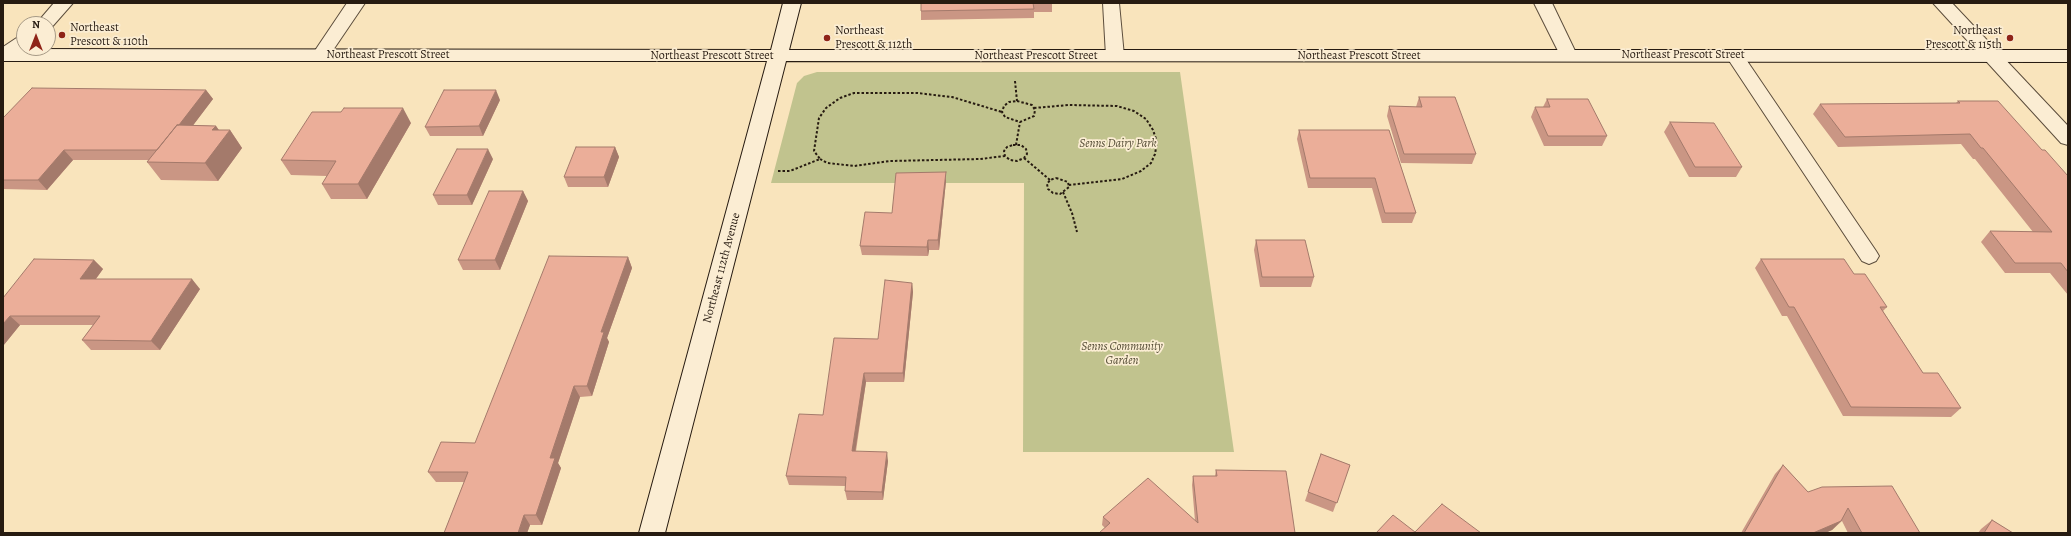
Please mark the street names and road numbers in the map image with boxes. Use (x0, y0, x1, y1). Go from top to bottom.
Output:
street label: Northeast Prescott Street (326, 48, 450, 62)
street label: Northeast Prescott Street (1621, 48, 1745, 62)
street label: Northeast Prescott Street (650, 49, 774, 63)
street label: Northeast Prescott Street (974, 49, 1098, 63)
street label: Northeast Prescott Street (1297, 49, 1421, 63)
street label: Northeast 112th Avenue (700, 211, 744, 325)

